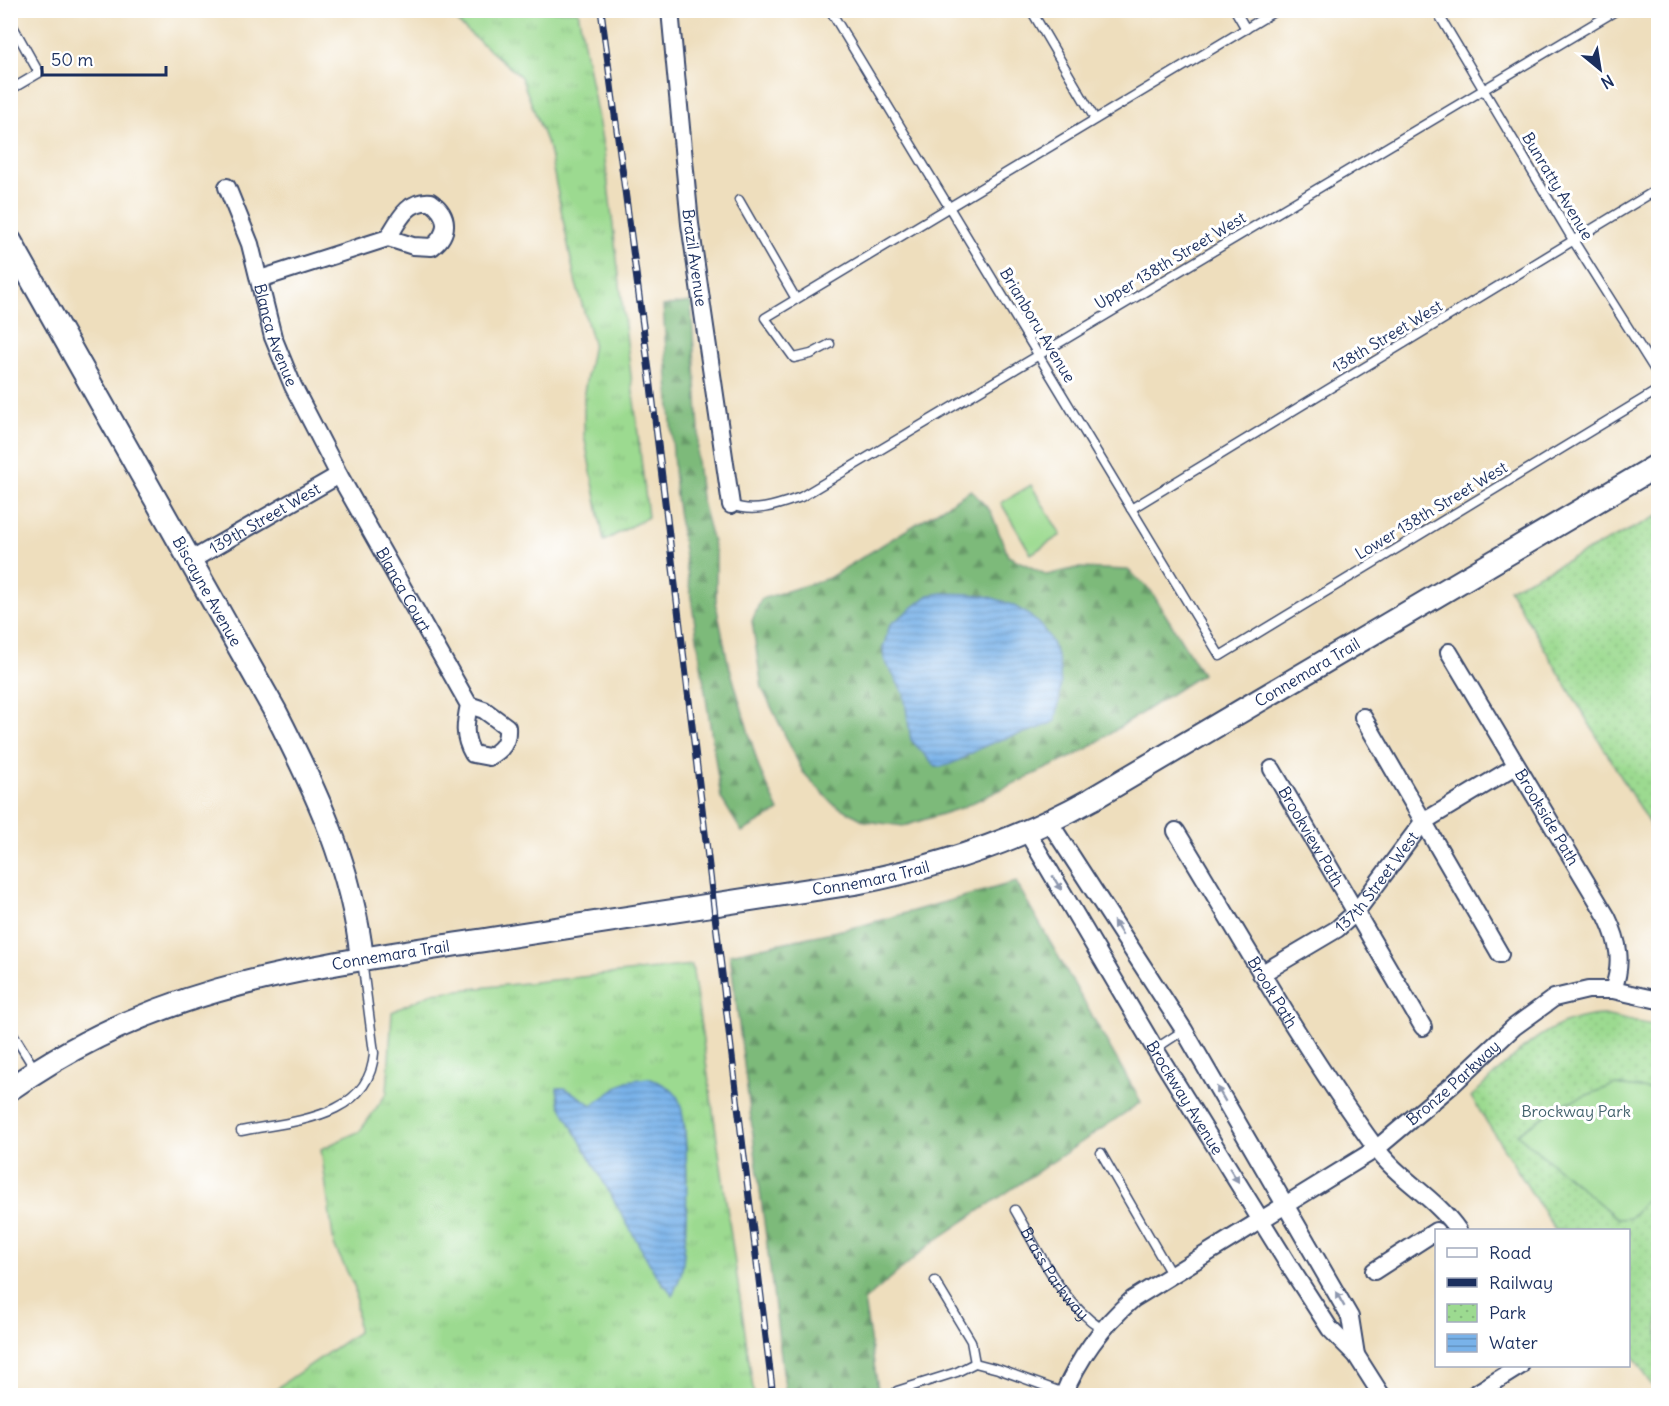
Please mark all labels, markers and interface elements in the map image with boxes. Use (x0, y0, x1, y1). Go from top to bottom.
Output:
scale bar (42, 39, 166, 77)
north arrow (1570, 39, 1630, 99)
text: 50 m (51, 48, 93, 71)
text: N (1598, 71, 1617, 93)
street label: Bunratty Avenue (1518, 129, 1598, 243)
street label: Upper 138th Street West (1091, 207, 1250, 313)
street label: Brazil Avenue (679, 208, 712, 308)
street label: Brianboru Avenue (996, 264, 1080, 386)
street label: Blanca Avenue (250, 281, 302, 389)
street label: 138th Street West (1328, 295, 1446, 377)
street label: Lower 138th Street West (1351, 456, 1511, 563)
street label: 139th Street West (205, 478, 324, 558)
street label: Biscayne Avenue (169, 533, 246, 650)
street label: Blanca Court (372, 544, 436, 636)
street label: Connemara Trail (1251, 633, 1363, 711)
street label: Brookside Path (1511, 765, 1584, 869)
street label: Brookview Path (1274, 783, 1348, 890)
street label: 137th Street West (1330, 827, 1423, 937)
street label: Connemara Trail (811, 856, 932, 899)
one-way arrow (1051, 875, 1062, 891)
one-way arrow (1113, 920, 1124, 937)
street label: Connemara Trail (330, 936, 451, 974)
street label: Brook Path (1244, 953, 1302, 1031)
street label: Bronze Parkway (1402, 1036, 1504, 1129)
street label: Brockway Avenue (1142, 1037, 1228, 1158)
one-way arrow (1216, 1086, 1227, 1102)
park label: Brockway Park (1521, 1101, 1631, 1121)
one-way arrow (1228, 1167, 1239, 1183)
street label: Brass Parkway (1016, 1223, 1093, 1324)
legend (1435, 1229, 1630, 1367)
text: Road (1489, 1241, 1532, 1264)
text: Railway (1489, 1271, 1553, 1294)
one-way arrow (1335, 1290, 1345, 1307)
text: Park (1489, 1301, 1526, 1324)
text: Water (1489, 1331, 1539, 1354)

